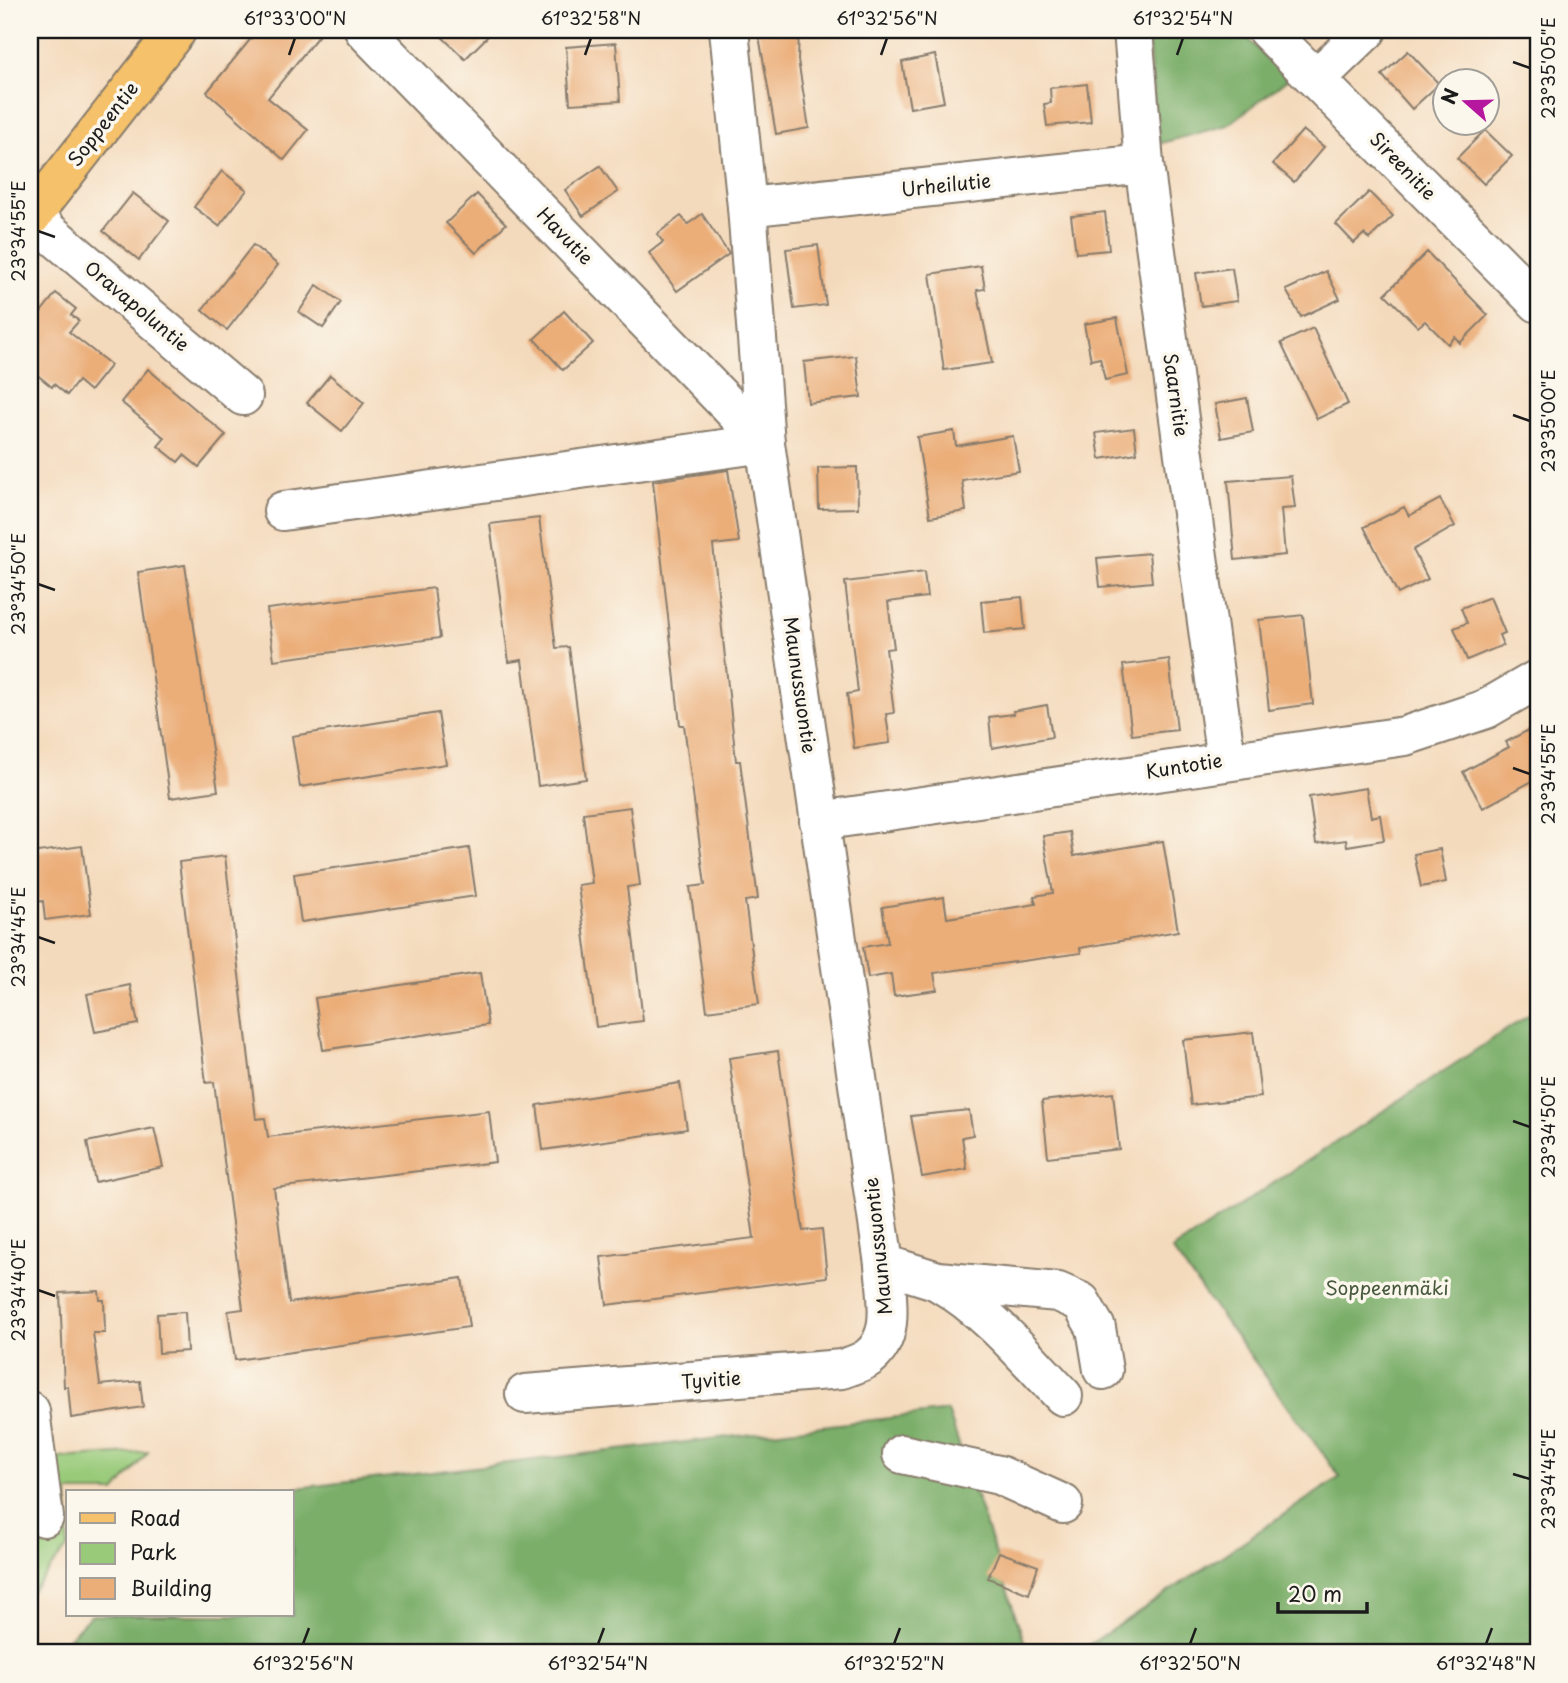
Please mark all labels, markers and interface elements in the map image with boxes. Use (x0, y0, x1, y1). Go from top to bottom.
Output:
text: 61°33'00"N (243, 4, 347, 31)
text: 61°32'58"N (541, 4, 641, 31)
text: 61°32'56"N (836, 4, 938, 31)
text: 61°32'54"N (1133, 4, 1233, 31)
text: 23°35'05"E (1534, 17, 1561, 119)
north arrow (1432, 66, 1502, 136)
street label: Soppeentie (60, 75, 144, 172)
text: N (1433, 84, 1465, 108)
street label: Sireenitie (1364, 125, 1443, 206)
street label: Urheilutie (900, 165, 992, 203)
text: 23°34'55"E (4, 180, 31, 282)
street label: Havutie (531, 200, 600, 270)
street label: Oravapoluntie (79, 253, 196, 357)
street label: Saarnitie (1157, 351, 1197, 438)
text: 23°35'00"E (1534, 369, 1561, 473)
text: 23°34'50"E (4, 533, 31, 635)
street label: Maunussuontie (778, 615, 824, 755)
text: 23°34'55"E (1534, 723, 1561, 825)
street label: Kuntotie (1143, 745, 1224, 785)
text: 23°34'45"E (4, 886, 31, 988)
text: 23°34'50"E (1534, 1076, 1561, 1178)
street label: Maunussuontie (856, 1176, 898, 1316)
text: 23°34'40"E (4, 1239, 31, 1341)
park label: Soppeenmäki (1325, 1273, 1449, 1301)
street label: Tyvitie (680, 1363, 742, 1395)
text: 23°34'45"E (1534, 1428, 1561, 1530)
legend (66, 1490, 294, 1616)
text: Road (130, 1501, 181, 1533)
text: Park (130, 1535, 177, 1567)
text: Building (130, 1571, 212, 1603)
scale bar (1278, 1571, 1367, 1615)
text: 20 m (1288, 1577, 1342, 1609)
text: 61°32'56"N (252, 1649, 354, 1676)
text: 61°32'54"N (548, 1649, 648, 1676)
text: 61°32'52"N (843, 1649, 945, 1676)
text: 61°32'50"N (1139, 1649, 1241, 1676)
text: 61°32'48"N (1436, 1649, 1536, 1676)

